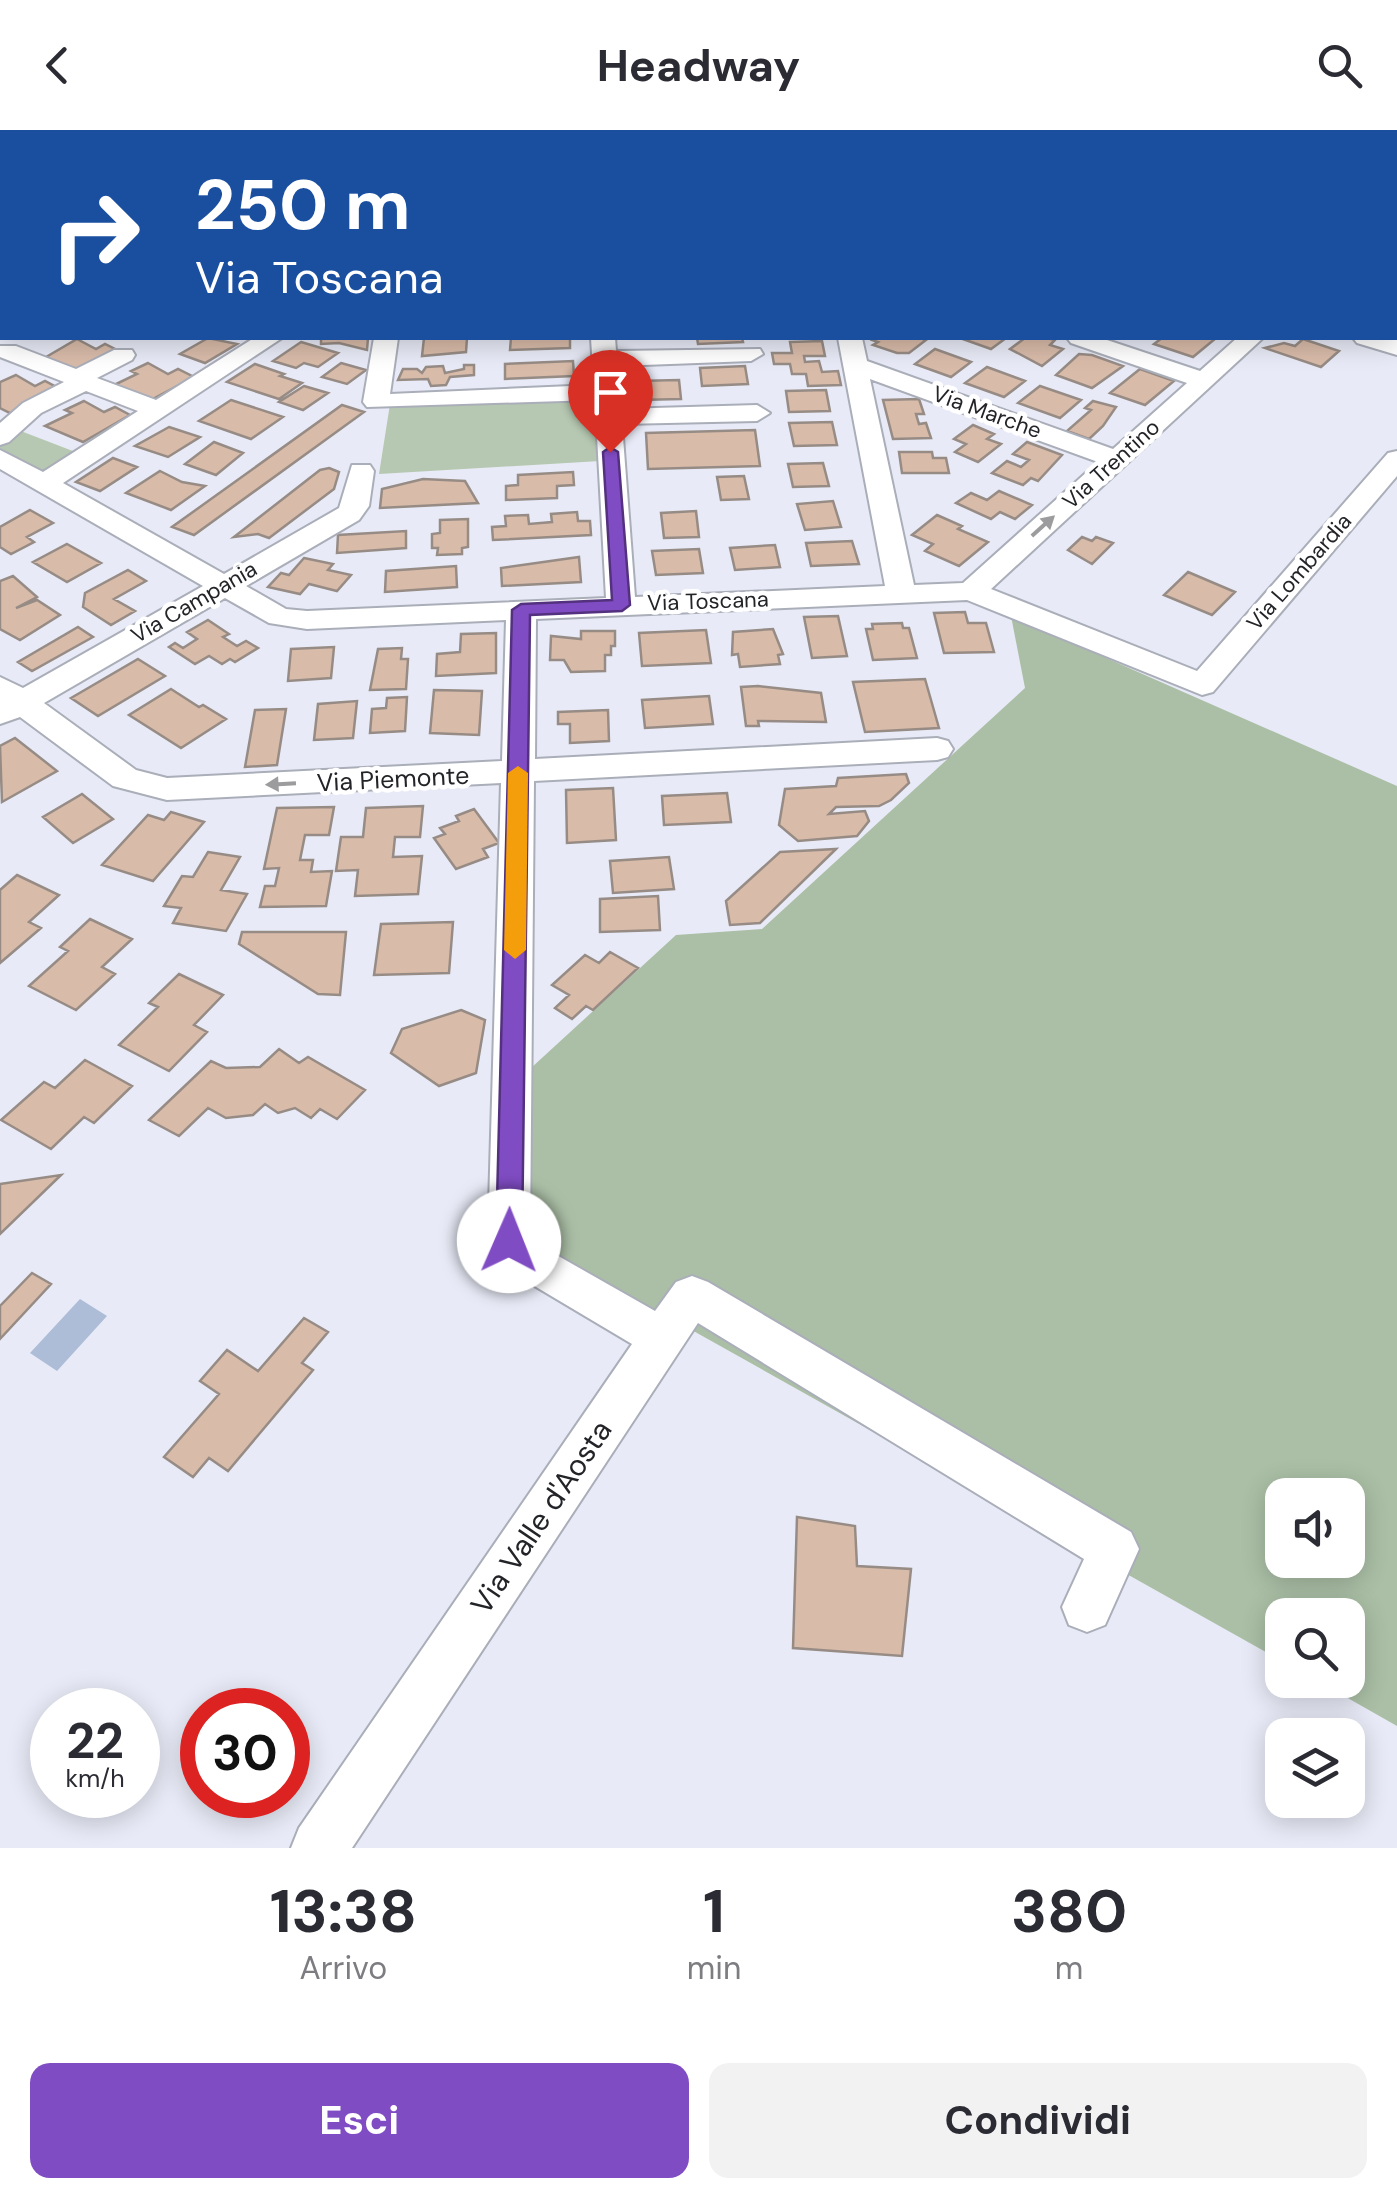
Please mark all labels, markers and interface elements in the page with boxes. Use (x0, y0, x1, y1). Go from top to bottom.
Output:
text: Headway (597, 36, 800, 95)
icon: back (30, 38, 85, 93)
icon: search (1312, 38, 1367, 93)
text: 250 m (195, 160, 411, 251)
icon: right (30, 170, 160, 300)
text: Via Toscana (195, 248, 443, 307)
pin (568, 350, 653, 453)
icon: arrive (583, 365, 638, 420)
street label: Via Marche (929, 379, 1045, 445)
street label: Via Trentino (1056, 413, 1166, 515)
street label: Via Lombardia (1240, 507, 1358, 637)
one-way arrow (1031, 515, 1056, 537)
street label: Via Campania (126, 554, 262, 650)
street label: Via Toscana (647, 584, 769, 618)
street label: Via Piemonte (316, 759, 470, 799)
one-way arrow (264, 776, 296, 792)
position arrow (457, 1189, 561, 1293)
street label: Via Valle d'Aosta (462, 1412, 620, 1622)
map controls (1265, 1478, 1365, 1818)
button: sound (1265, 1478, 1365, 1578)
button: search (1265, 1598, 1365, 1698)
speed limit sign: 30 (180, 1688, 310, 1818)
text: 22 (66, 1708, 124, 1774)
button: layers (1265, 1718, 1365, 1818)
text: km/h (65, 1762, 125, 1795)
text: 13:38 (270, 1872, 417, 1951)
text: 1 (703, 1872, 725, 1951)
text: 380 (1011, 1872, 1127, 1951)
text: Arrivo (300, 1947, 387, 1989)
text: min (687, 1947, 741, 1989)
text: m (1055, 1947, 1083, 1989)
button: Esci (30, 2063, 689, 2178)
button: Condividi (709, 2063, 1367, 2178)

